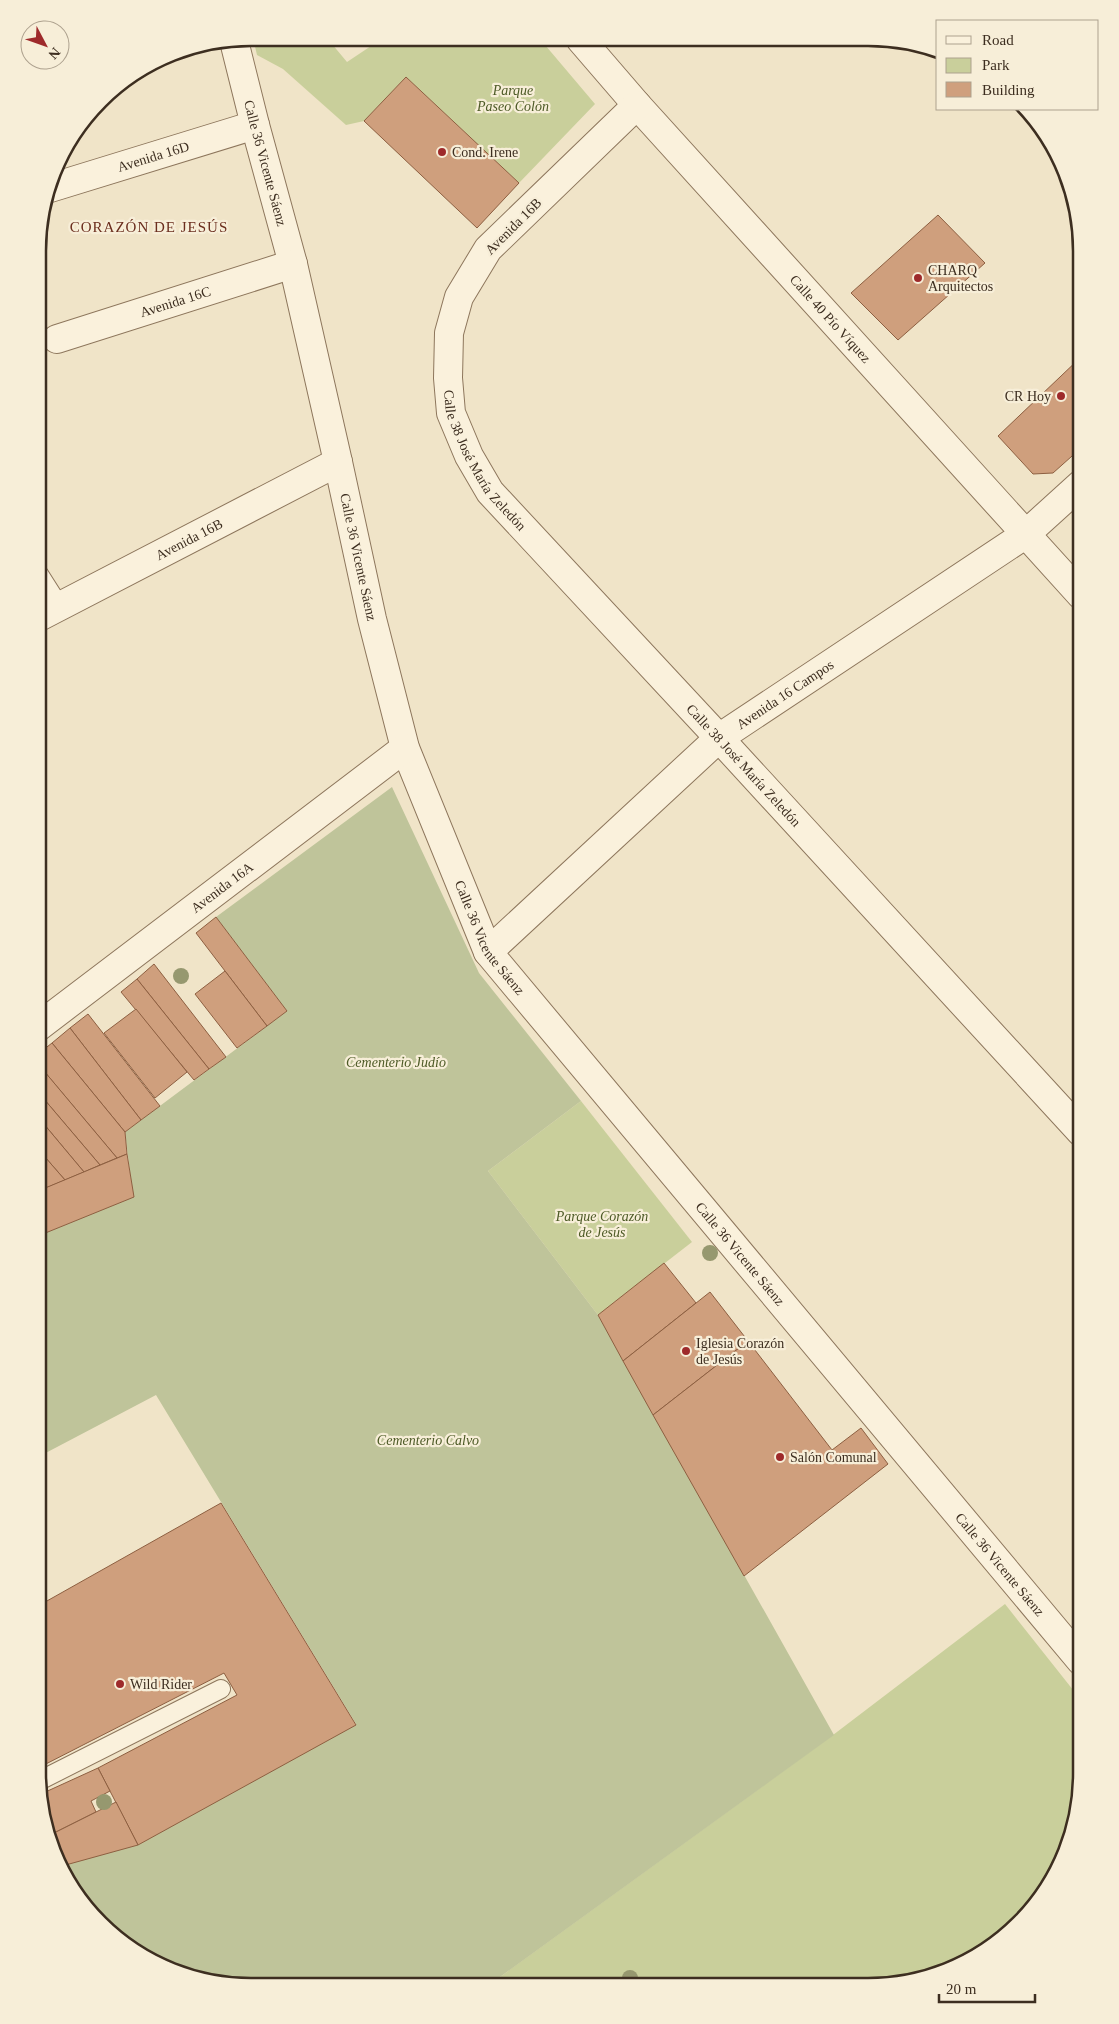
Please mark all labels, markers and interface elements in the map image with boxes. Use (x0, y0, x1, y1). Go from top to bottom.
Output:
north arrow (20, 20, 70, 70)
legend (936, 20, 1099, 110)
text: Road (982, 32, 1014, 48)
text: N (45, 44, 63, 62)
text: Park (982, 57, 1010, 73)
text: Building (982, 82, 1035, 98)
park label: Parque Paseo Colón (476, 83, 549, 114)
street label: Calle 36 Vicente Sáenz (241, 98, 289, 228)
street label: Avenida 16D (116, 139, 191, 175)
place label: Cond. Irene (452, 145, 518, 160)
marker: Cond. Irene (436, 146, 448, 158)
street label: Avenida 16B (482, 195, 545, 258)
district label: CORAZÓN DE JESÚS (70, 219, 228, 235)
place label: CHARQ Arquitectos (928, 263, 993, 294)
street label: Calle 40 Pío Víquez (787, 272, 874, 366)
marker: CHARQ Arquitectos (912, 272, 924, 284)
street label: Avenida 16C (138, 284, 213, 320)
street label: Calle 38 José María Zeledón (441, 389, 529, 534)
place label: CR Hoy (1005, 389, 1051, 404)
marker: CR Hoy (1055, 390, 1067, 402)
street label: Calle 36 Vicente Sáenz (337, 492, 379, 622)
street label: Avenida 16B (153, 516, 225, 563)
street label: Avenida 16 Campos (734, 657, 837, 732)
street label: Calle 38 José María Zeledón (683, 701, 804, 830)
street label: Avenida 16A (188, 859, 257, 916)
street label: Calle 36 Vicente Sáenz (452, 878, 528, 998)
park label: Cementerio Judío (346, 1055, 446, 1070)
street label: Calle 36 Vicente Sáenz (692, 1199, 787, 1309)
park label: Parque Corazón de Jesús (555, 1209, 648, 1240)
place label: Iglesia Corazón de Jesús (696, 1336, 784, 1367)
marker: Iglesia Corazón de Jesús (680, 1345, 692, 1357)
park label: Cementerio Calvo (377, 1433, 479, 1448)
place label: Salón Comunal (790, 1450, 877, 1465)
marker: Salón Comunal (774, 1451, 786, 1463)
street label: Calle 36 Vicente Sáenz (952, 1510, 1047, 1619)
place label: Wild Rider (130, 1677, 192, 1692)
marker: Wild Rider (114, 1678, 126, 1690)
scale bar (939, 1972, 1035, 2004)
text: 20 m (946, 1981, 977, 1997)

